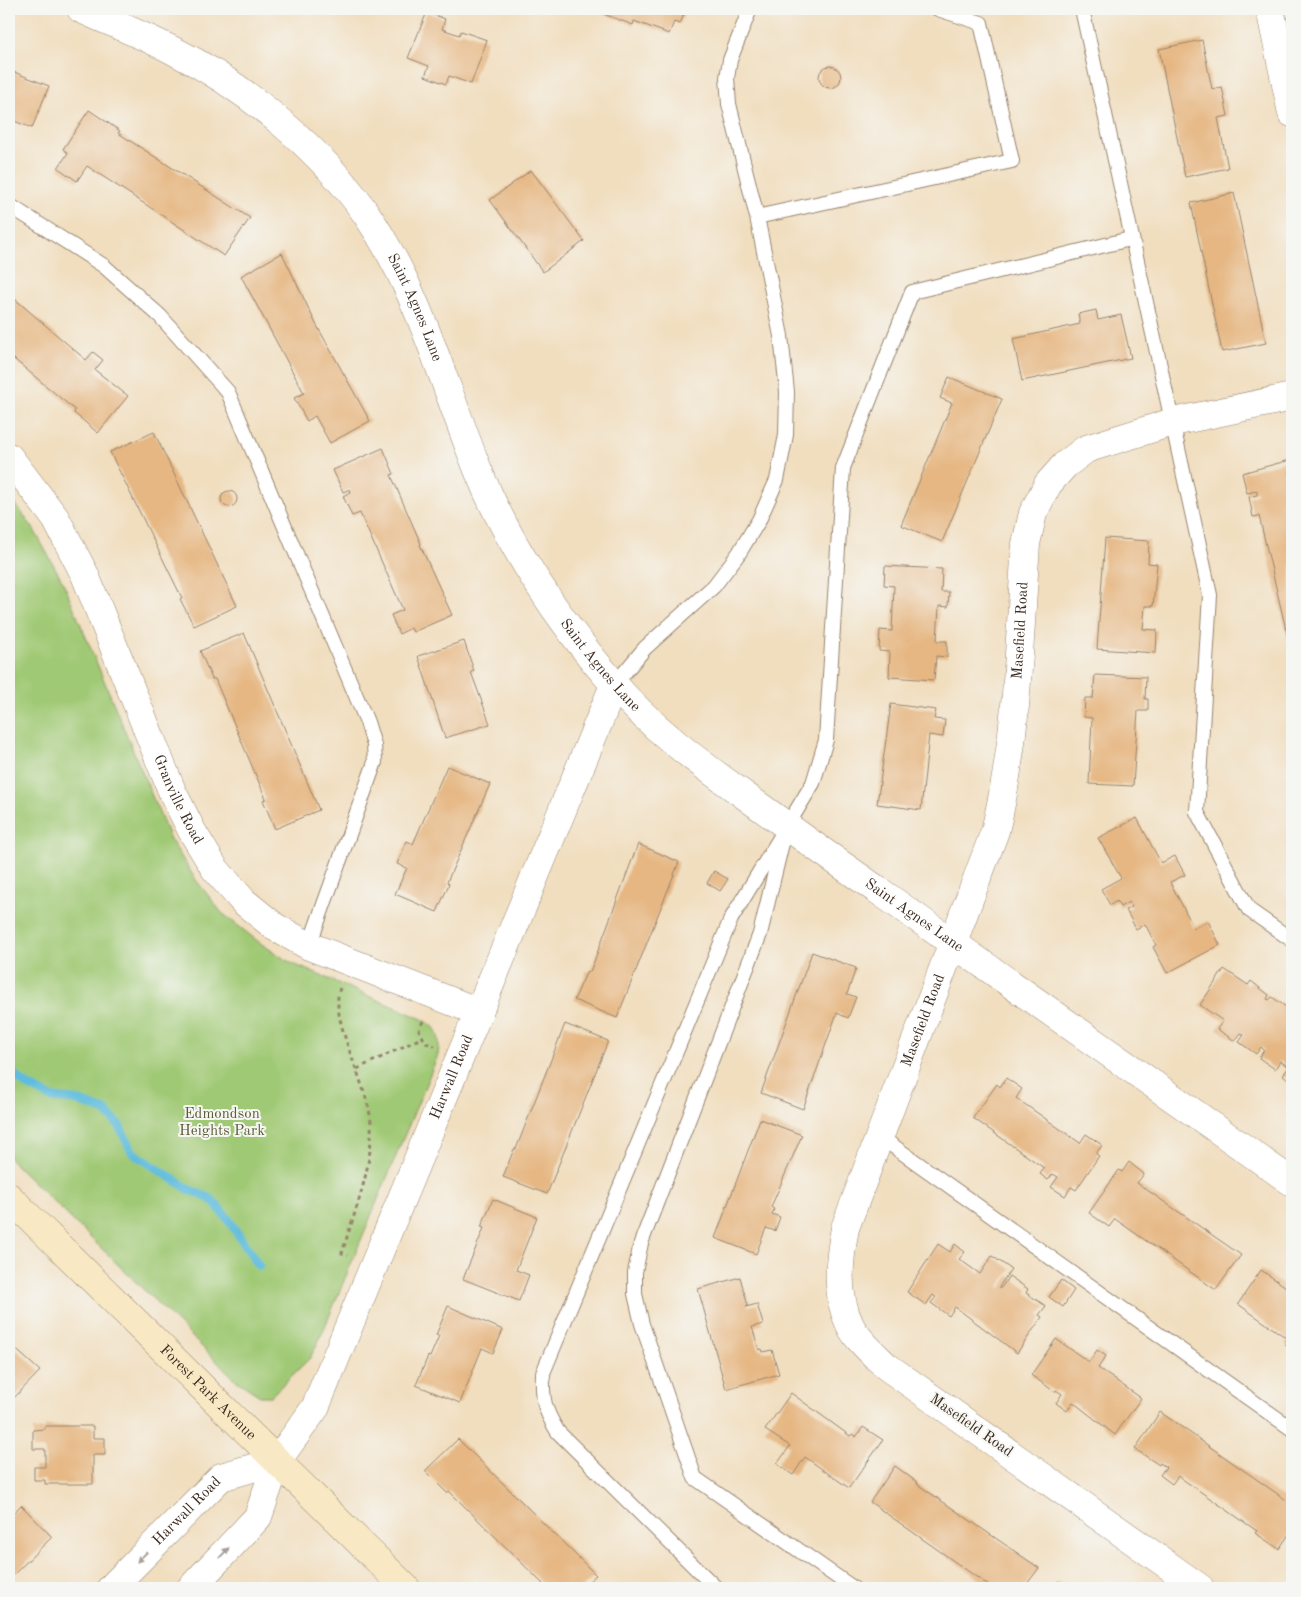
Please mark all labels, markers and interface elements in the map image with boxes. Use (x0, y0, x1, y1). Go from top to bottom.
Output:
street label: Saint Agnes Lane (384, 251, 445, 364)
street label: Masefield Road (1010, 581, 1031, 680)
street label: Saint Agnes Lane (557, 616, 643, 715)
street label: Granville Road (151, 753, 206, 847)
street label: Saint Agnes Lane (862, 876, 966, 955)
street label: Masefield Road (899, 972, 948, 1069)
street label: Harwall Road (428, 1033, 476, 1122)
park label: Edmondson Heights Park (179, 1107, 265, 1139)
street label: Forest Park Avenue (157, 1342, 259, 1443)
street label: Masefield Road (927, 1392, 1015, 1460)
street label: Harwall Road (150, 1474, 224, 1548)
one-way arrow (218, 1547, 230, 1559)
one-way arrow (136, 1551, 148, 1563)

